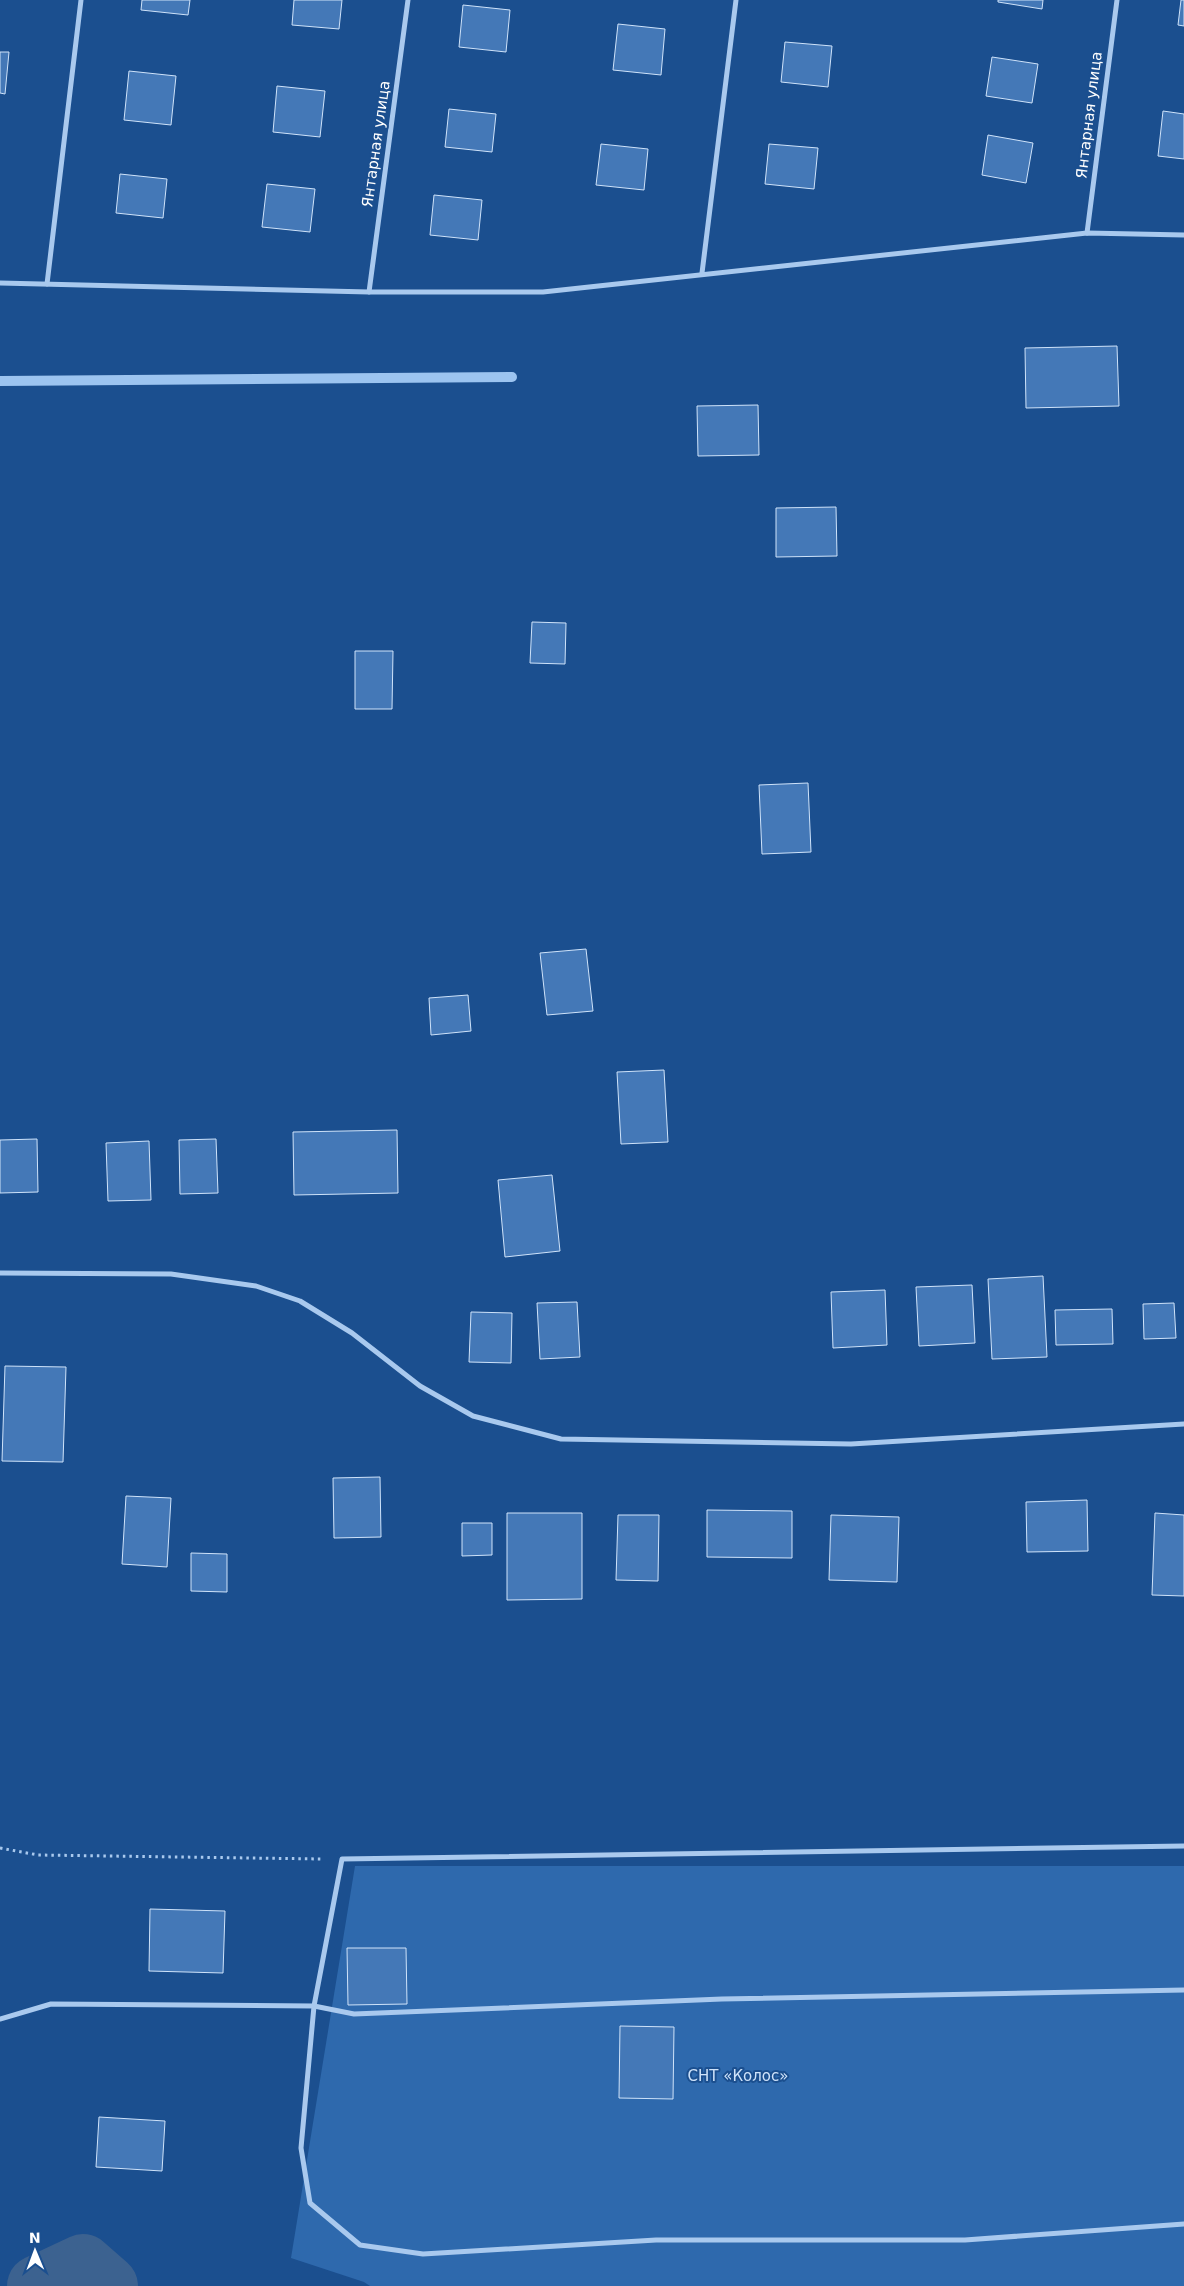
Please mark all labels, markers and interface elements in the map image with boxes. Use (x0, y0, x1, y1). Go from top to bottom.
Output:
street label: Янтарная улица (1072, 50, 1106, 180)
street label: Янтарная улица (358, 79, 394, 209)
park label: СНТ «Колос» (688, 2067, 788, 2085)
north arrow (10, 2226, 60, 2276)
text: N (29, 2230, 41, 2246)

